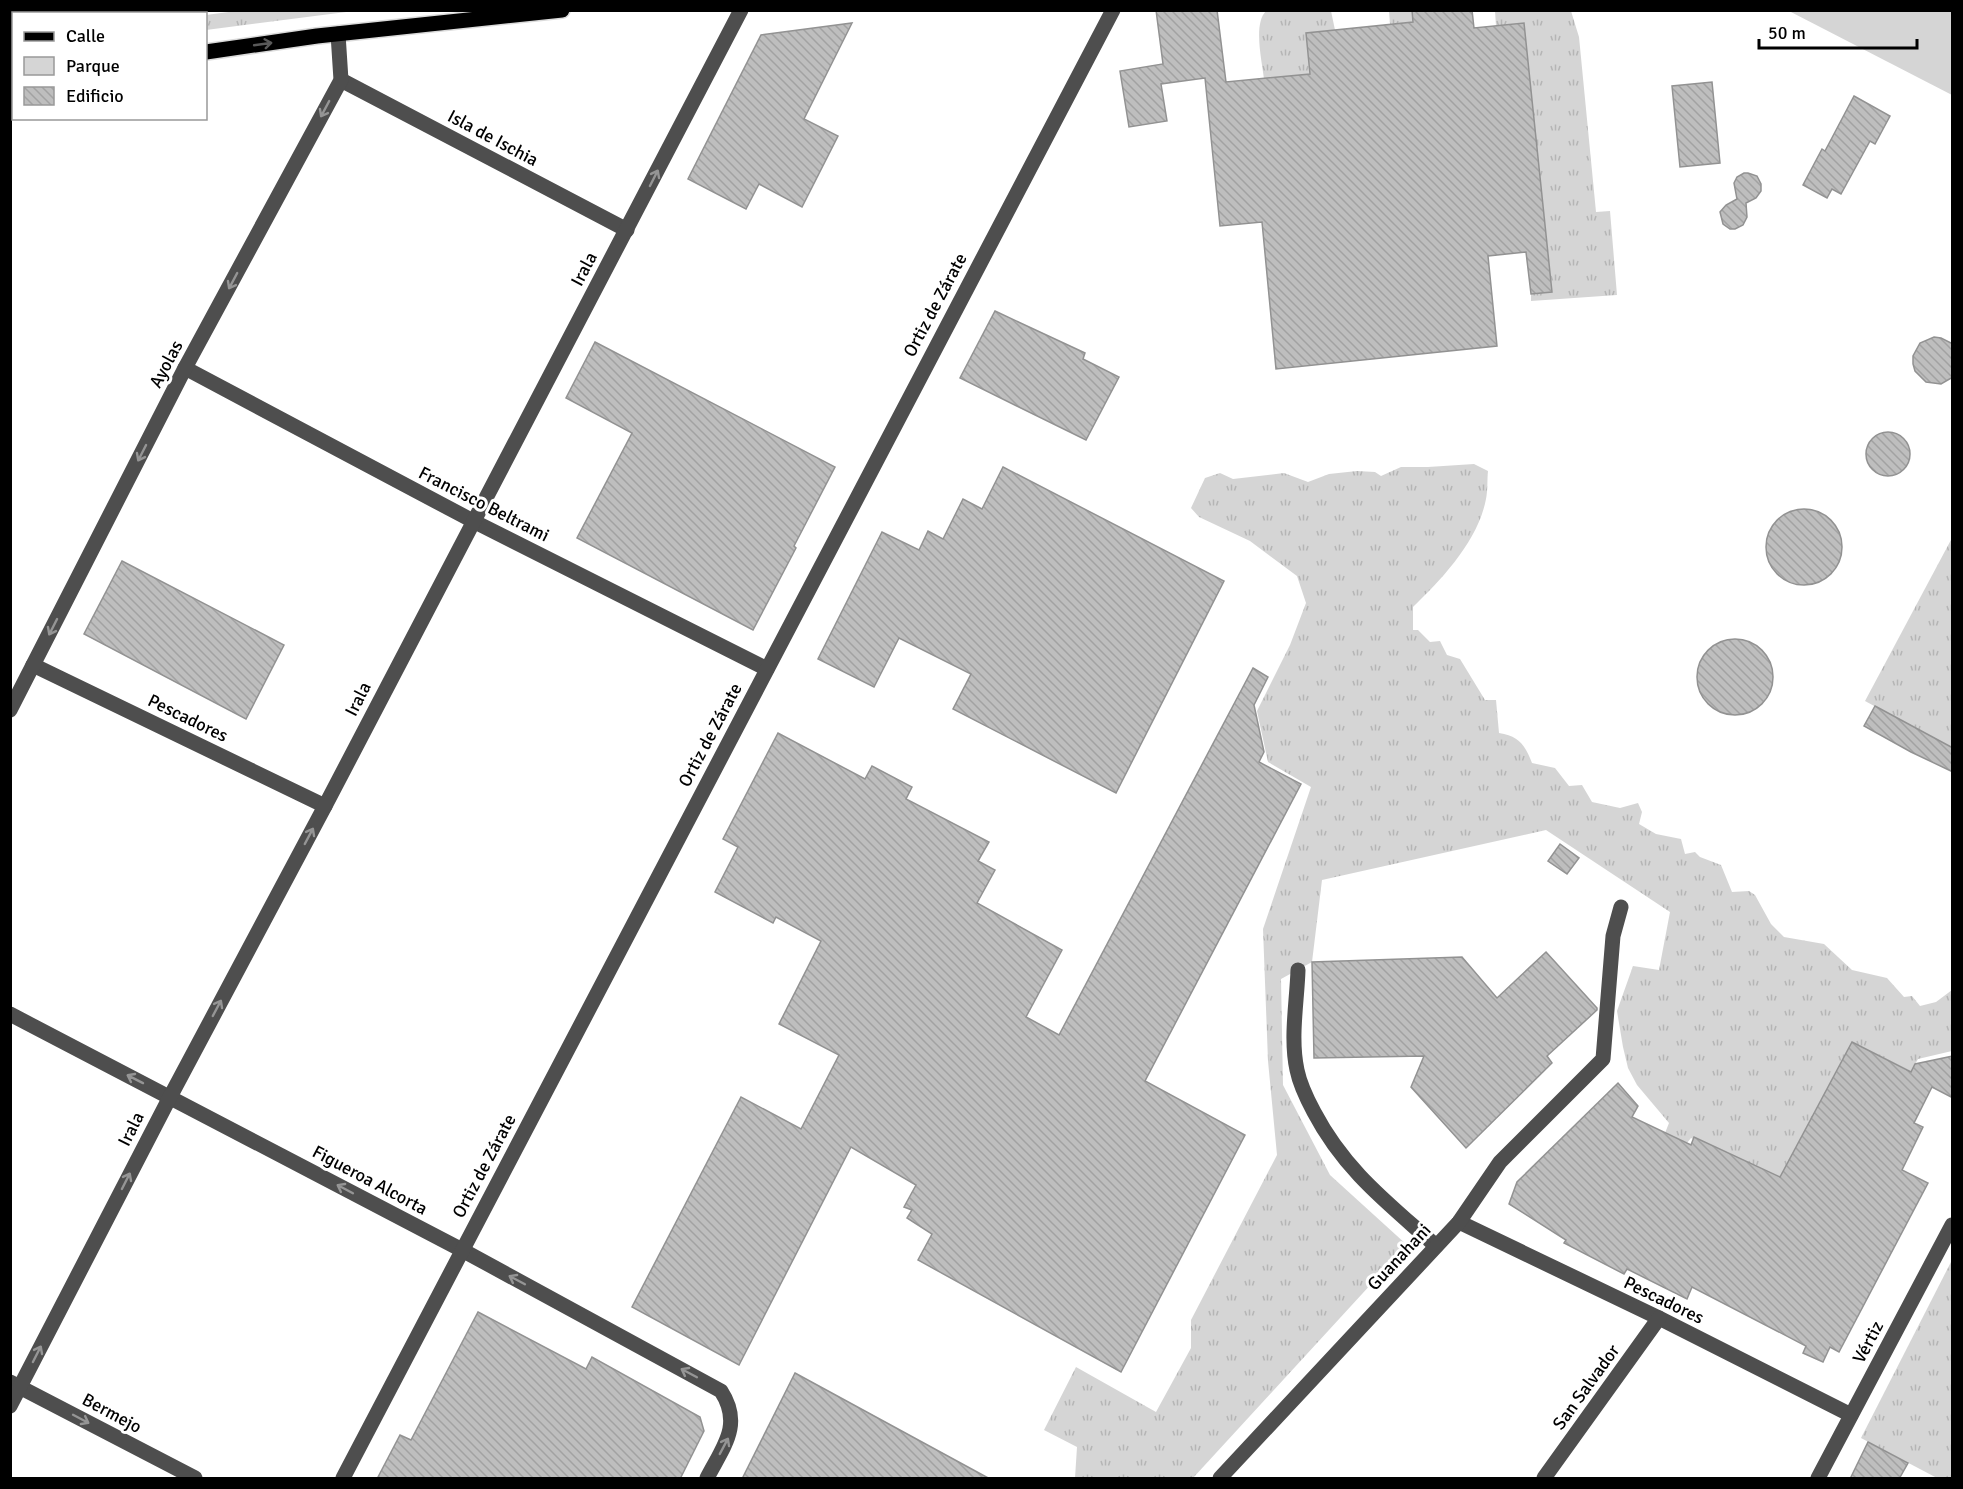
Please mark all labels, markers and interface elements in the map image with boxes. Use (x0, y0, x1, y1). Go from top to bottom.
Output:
legend (12, 12, 207, 120)
scale bar (1759, 12, 1916, 50)
text: 50 m (1768, 22, 1806, 44)
text: Calle (66, 25, 105, 47)
one-way arrow (253, 38, 273, 49)
text: Parque (66, 55, 120, 77)
text: Edificio (66, 85, 124, 107)
one-way arrow (319, 100, 331, 117)
street label: Isla de Ischia (444, 105, 542, 171)
one-way arrow (648, 170, 660, 187)
street label: Irala (566, 248, 602, 290)
street label: Ortiz de Zárate (898, 249, 972, 361)
one-way arrow (227, 272, 239, 289)
street label: Ayolas (144, 336, 188, 392)
one-way arrow (136, 444, 147, 462)
street label: Francisco Beltrami (415, 462, 553, 546)
one-way arrow (47, 618, 59, 635)
street label: Irala (340, 678, 376, 720)
street label: Ortiz de Zárate (673, 679, 747, 791)
street label: Pescadores (144, 689, 232, 747)
one-way arrow (303, 828, 315, 845)
one-way arrow (211, 1000, 223, 1017)
one-way arrow (127, 1073, 145, 1084)
street label: Irala (113, 1108, 149, 1150)
street label: Ortiz de Zárate (447, 1110, 521, 1222)
street label: Figueroa Alcorta (309, 1140, 431, 1220)
one-way arrow (121, 1172, 133, 1190)
one-way arrow (337, 1183, 355, 1194)
street label: Guanahani (1363, 1219, 1435, 1295)
street label: Pescadores (1620, 1271, 1708, 1329)
one-way arrow (509, 1274, 527, 1285)
street label: Vértiz (1848, 1317, 1888, 1367)
street label: San Salvador (1548, 1340, 1624, 1434)
one-way arrow (32, 1346, 43, 1364)
one-way arrow (681, 1367, 698, 1379)
street label: Bermejo (78, 1388, 146, 1438)
one-way arrow (72, 1413, 89, 1425)
one-way arrow (719, 1437, 730, 1455)

